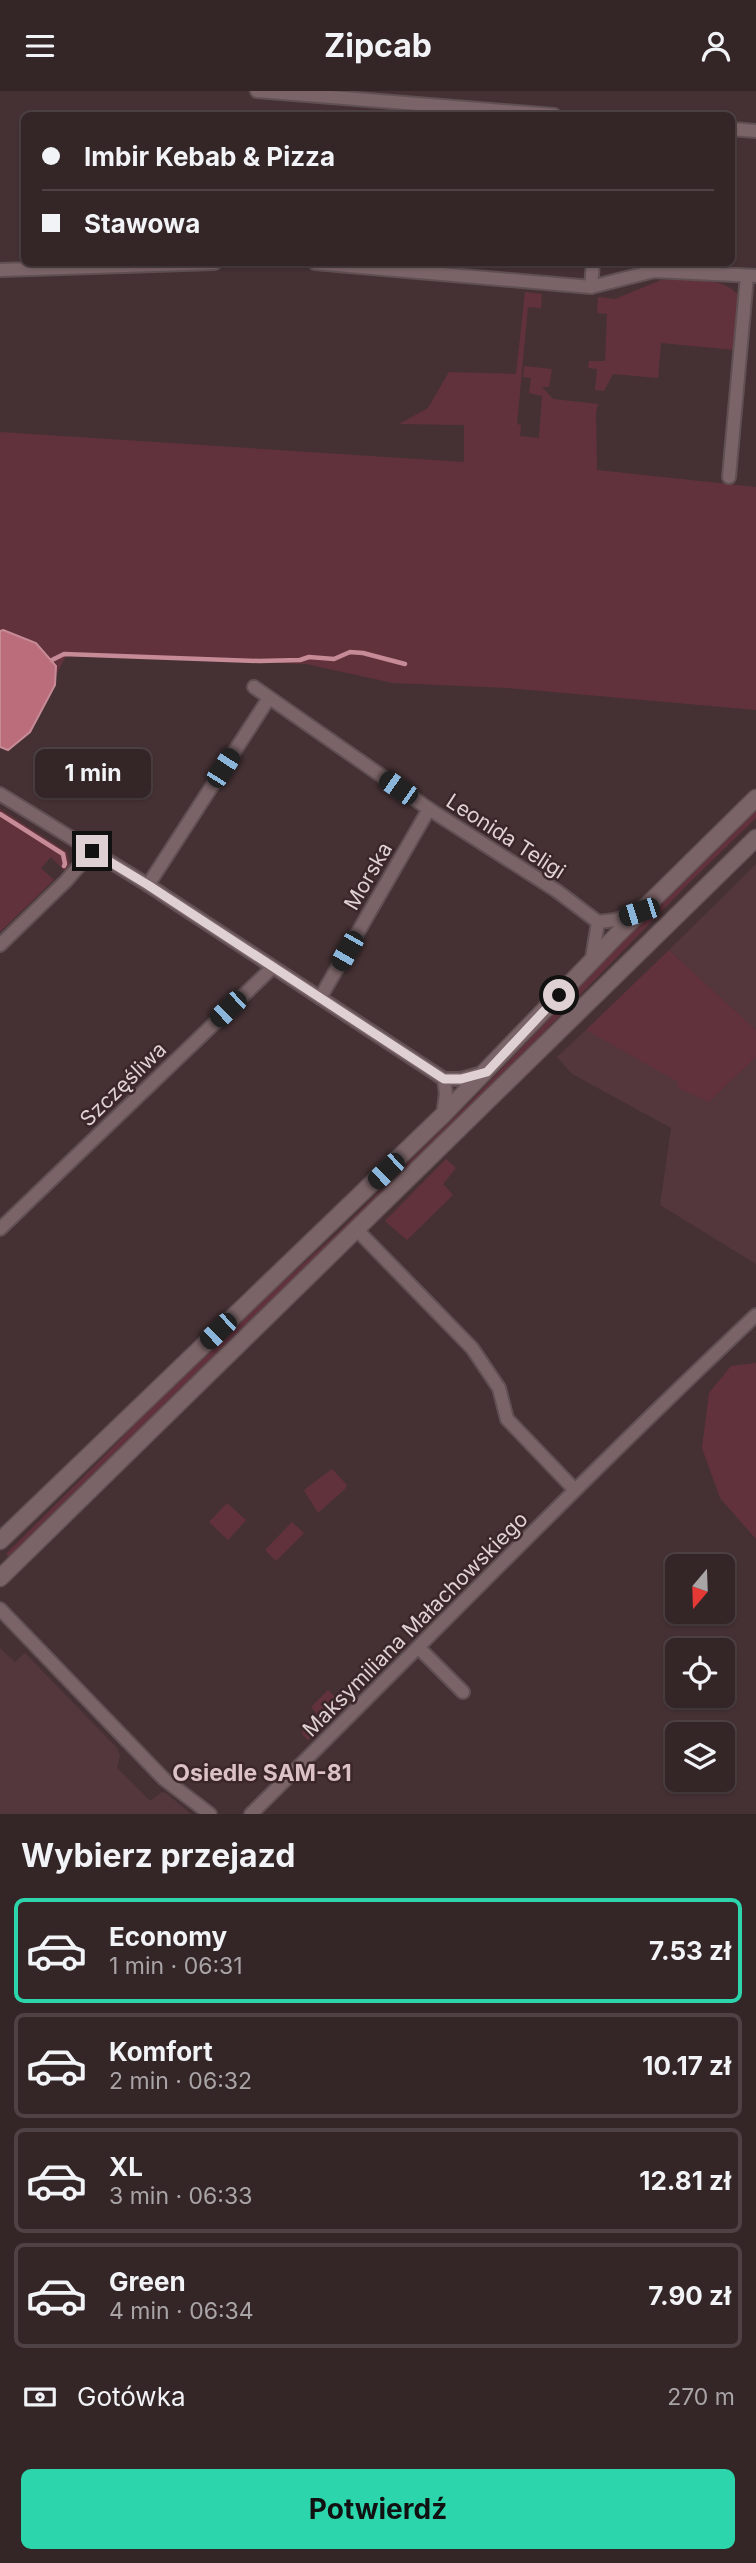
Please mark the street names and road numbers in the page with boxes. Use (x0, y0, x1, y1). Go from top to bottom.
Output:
street label: Leonida Teligi (442, 788, 570, 884)
street label: Morska (339, 838, 397, 914)
street label: Szczęśliwa (75, 1037, 171, 1131)
street label: Maksymiliana Małachowskiego (297, 1506, 533, 1742)

